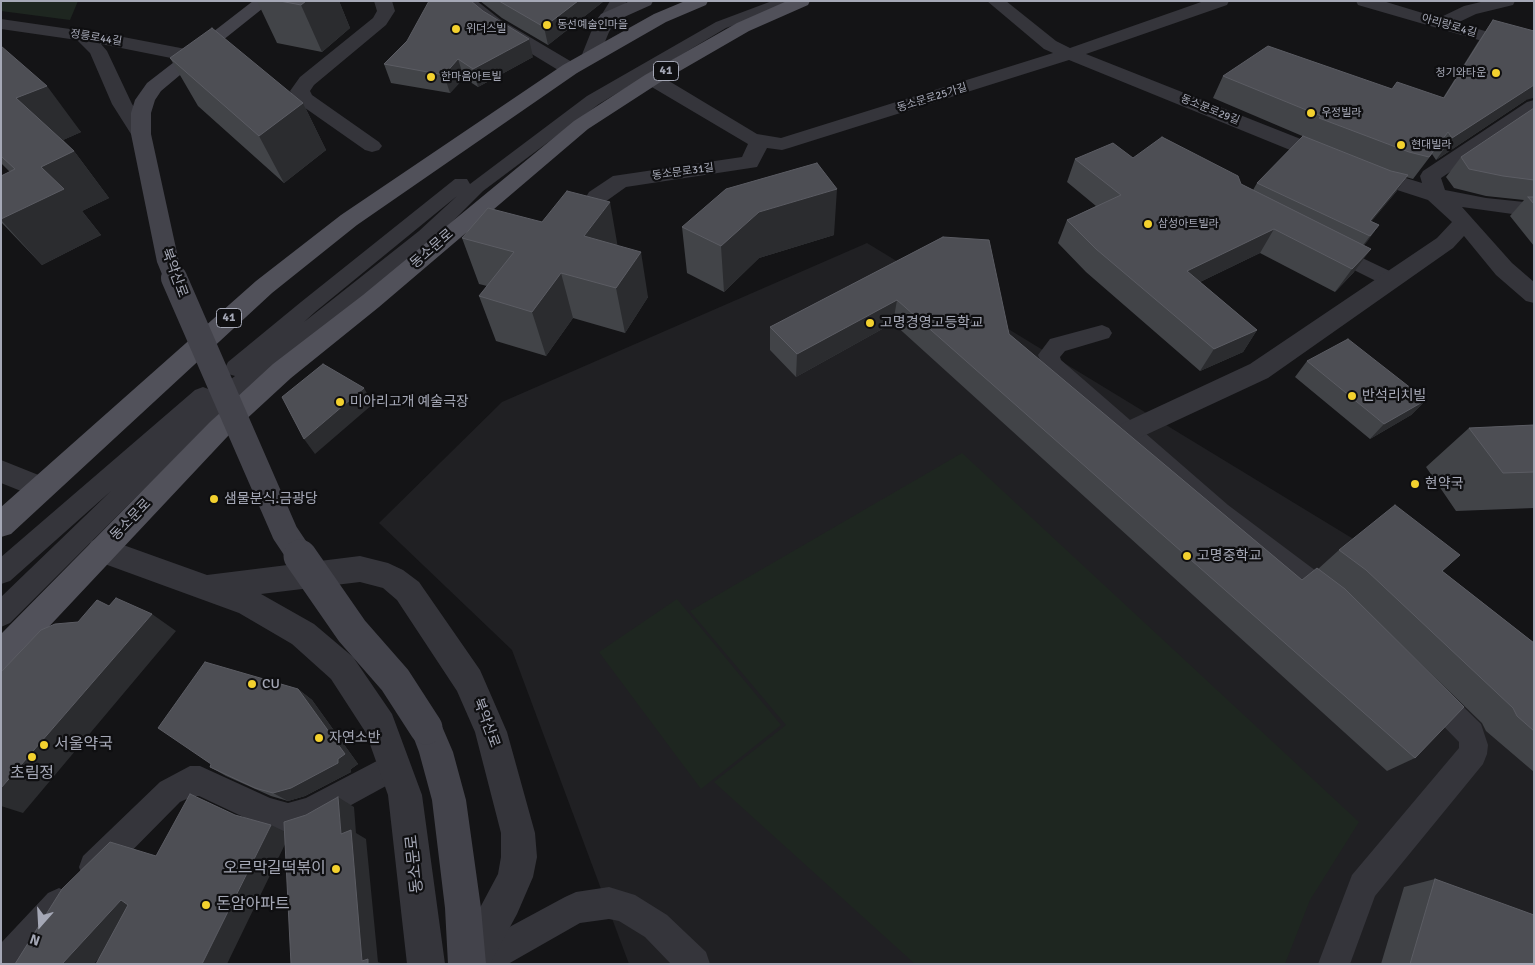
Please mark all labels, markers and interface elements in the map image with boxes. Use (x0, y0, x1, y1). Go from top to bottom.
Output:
street label: 아리랑로4길 (1420, 12, 1478, 40)
place label: 동선예술인마을 (557, 18, 628, 32)
marker: 동선예술인마을 (541, 19, 553, 31)
place label: 위더스빌 (466, 22, 506, 36)
marker: 위더스빌 (450, 23, 462, 35)
street label: 정릉로44길 (69, 27, 123, 49)
road number: 41 (654, 61, 678, 80)
place label: 청기와타운 (1435, 66, 1486, 80)
marker: 청기와타운 (1490, 67, 1502, 79)
place label: 한마음아트빌 (441, 70, 502, 84)
marker: 한마음아트빌 (425, 71, 437, 83)
street label: 동소문로25가길 (895, 81, 969, 115)
street label: 동소문로29길 (1179, 92, 1241, 128)
place label: 우정빌라 (1321, 106, 1361, 120)
marker: 우정빌라 (1305, 107, 1317, 119)
place label: 현대빌라 (1411, 138, 1451, 152)
marker: 현대빌라 (1395, 139, 1407, 151)
street label: 동소문로31길 (651, 161, 715, 183)
place label: 삼성아트빌라 (1158, 217, 1219, 231)
marker: 삼성아트빌라 (1142, 218, 1154, 230)
street label: 동소문로 (407, 226, 457, 272)
street label: 북악산로 (157, 246, 191, 300)
road number: 41 (216, 308, 242, 328)
place label: 고명경영고등학교 (880, 315, 983, 331)
marker: 고명경영고등학교 (864, 317, 876, 329)
place label: 반석리치빌 (1362, 388, 1426, 404)
marker: 반석리치빌 (1346, 390, 1358, 402)
place label: 미아리고개 예술극장 (350, 394, 469, 410)
marker: 미아리고개 예술극장 (334, 396, 346, 408)
place label: 현약국 (1425, 476, 1464, 492)
marker: 현약국 (1409, 478, 1421, 490)
place label: 샘물분식.금광당 (224, 491, 318, 507)
marker: 샘물분식.금광당 (208, 493, 220, 505)
street label: 동소문로 (107, 496, 155, 544)
place label: 고명중학교 (1197, 548, 1261, 564)
marker: 고명중학교 (1181, 550, 1193, 562)
place label: CU (262, 676, 280, 692)
marker: CU (246, 678, 258, 690)
street label: 북악산로 (469, 696, 503, 750)
place label: 자연소반 (329, 730, 381, 746)
marker: 자연소반 (313, 732, 325, 744)
place label: 서울약국 (54, 735, 113, 755)
marker: 서울약국 (38, 739, 50, 751)
marker: 초림정 (26, 751, 38, 763)
place label: 초림정 (10, 764, 54, 784)
street label: 동소문로 (402, 834, 428, 894)
place label: 오르막길떡볶이 (223, 859, 326, 879)
marker: 오르막길떡볶이 (330, 863, 342, 875)
place label: 돈암아파트 (216, 895, 290, 915)
marker: 돈암아파트 (200, 899, 212, 911)
north arrow (15, 900, 65, 950)
text: N (28, 930, 42, 949)

